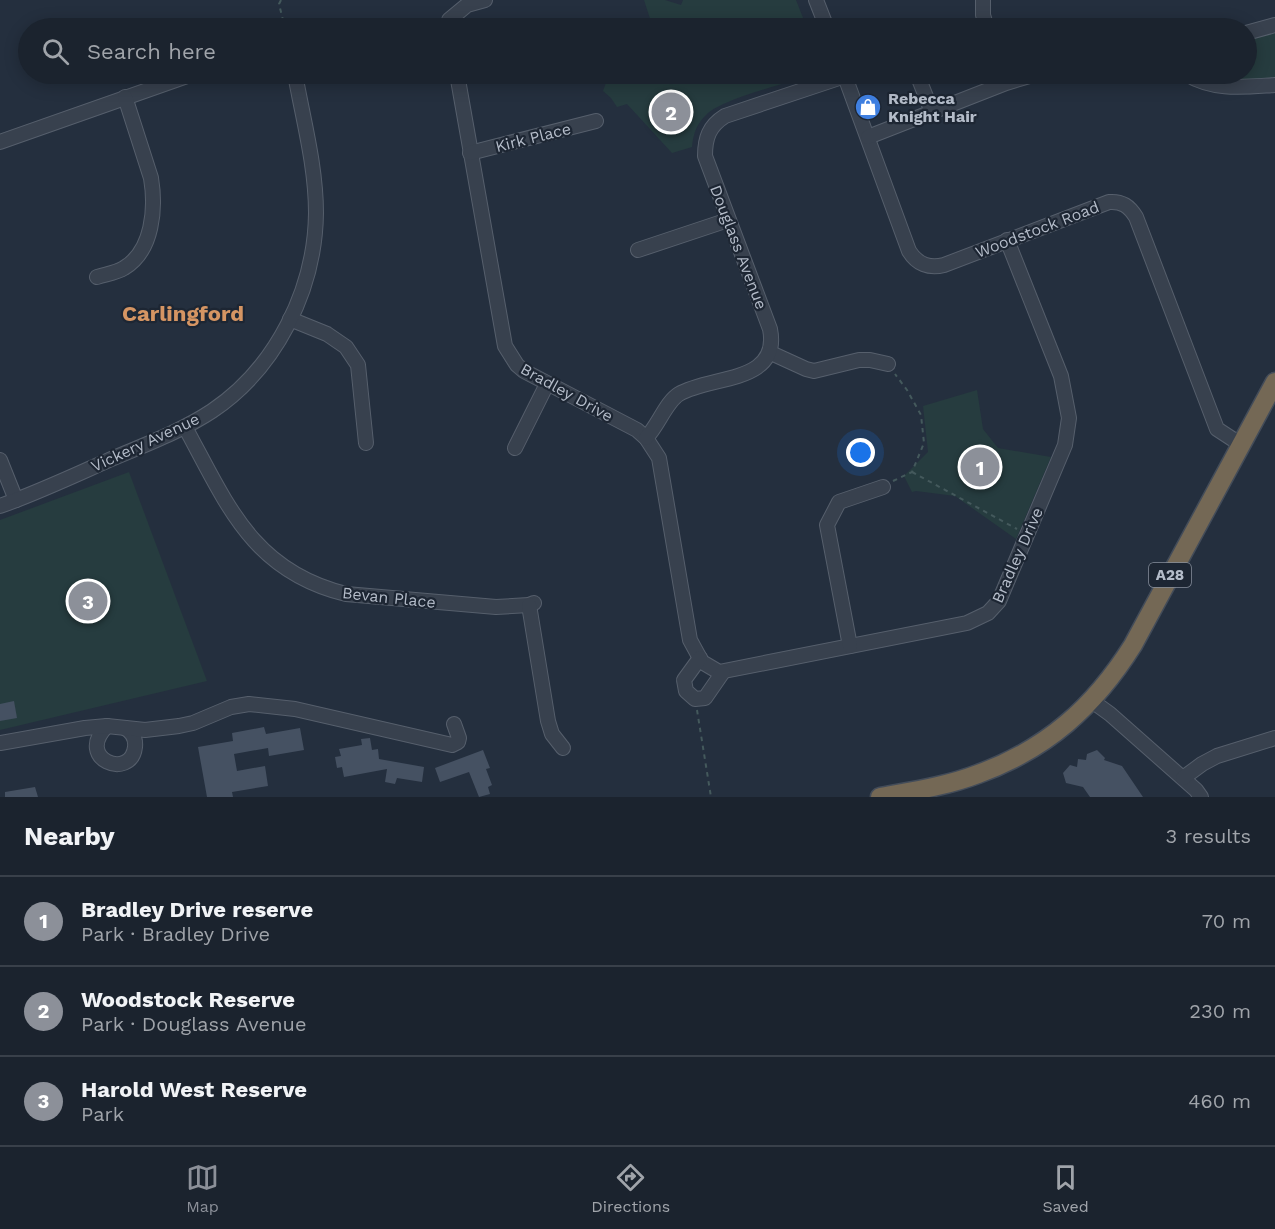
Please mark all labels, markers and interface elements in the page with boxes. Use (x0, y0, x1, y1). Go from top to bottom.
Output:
search box (18, 18, 1257, 84)
icon: search (39, 35, 72, 68)
text: Search here (87, 39, 216, 64)
place label: Rebecca Knight Hair (888, 89, 977, 126)
pin: 2 (652, 90, 690, 134)
shop icon: Rebecca Knight Hair (853, 92, 883, 122)
street label: Kirk Place (493, 119, 573, 156)
street label: Douglass Avenue (706, 182, 771, 312)
street label: Woodstock Road (973, 197, 1102, 262)
district label: Carlingford (122, 301, 244, 326)
street label: Bradley Drive (517, 359, 616, 426)
street label: Vickery Avenue (88, 409, 202, 476)
your location (846, 438, 875, 467)
pin: 1 (960, 444, 1000, 490)
street label: Bradley Drive (988, 504, 1047, 606)
road number: A28 (1149, 563, 1191, 587)
pin: 3 (68, 578, 107, 624)
street label: Bevan Place (341, 583, 437, 612)
text: Nearby (24, 821, 115, 851)
text: 3 results (1166, 824, 1251, 848)
text: Bradley Drive reserve (81, 897, 313, 922)
text: 1 (39, 909, 48, 933)
text: 70 m (1202, 909, 1251, 933)
text: Park · Bradley Drive (81, 922, 270, 946)
text: Woodstock Reserve (81, 987, 295, 1012)
text: 2 (38, 999, 49, 1023)
text: 230 m (1189, 999, 1251, 1023)
text: Park · Douglass Avenue (81, 1012, 306, 1036)
text: Harold West Reserve (81, 1077, 307, 1102)
text: 3 (38, 1089, 49, 1113)
text: 460 m (1188, 1089, 1251, 1113)
text: Park (81, 1102, 124, 1126)
tab: Map (186, 1161, 219, 1216)
tab: Directions (591, 1161, 670, 1216)
tab: Saved (1042, 1161, 1089, 1216)

